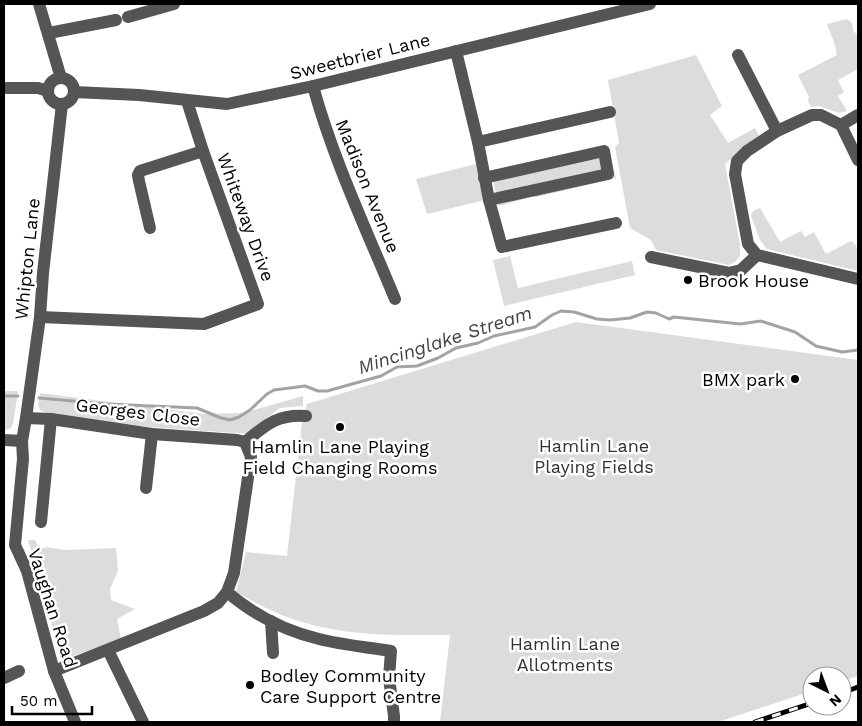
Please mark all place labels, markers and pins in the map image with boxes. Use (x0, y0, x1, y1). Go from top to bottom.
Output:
place label: Brook House (698, 270, 809, 291)
marker: Brook House (682, 274, 694, 286)
place label: BMX park (702, 369, 785, 390)
marker: BMX park (789, 373, 801, 385)
marker: Hamlin Lane Playing Field Changing Rooms (334, 421, 346, 433)
place label: Hamlin Lane Playing Field Changing Rooms (242, 436, 438, 478)
place label: Bodley Community Care Support Centre (260, 665, 441, 707)
marker: Bodley Community Care Support Centre (244, 679, 256, 691)

